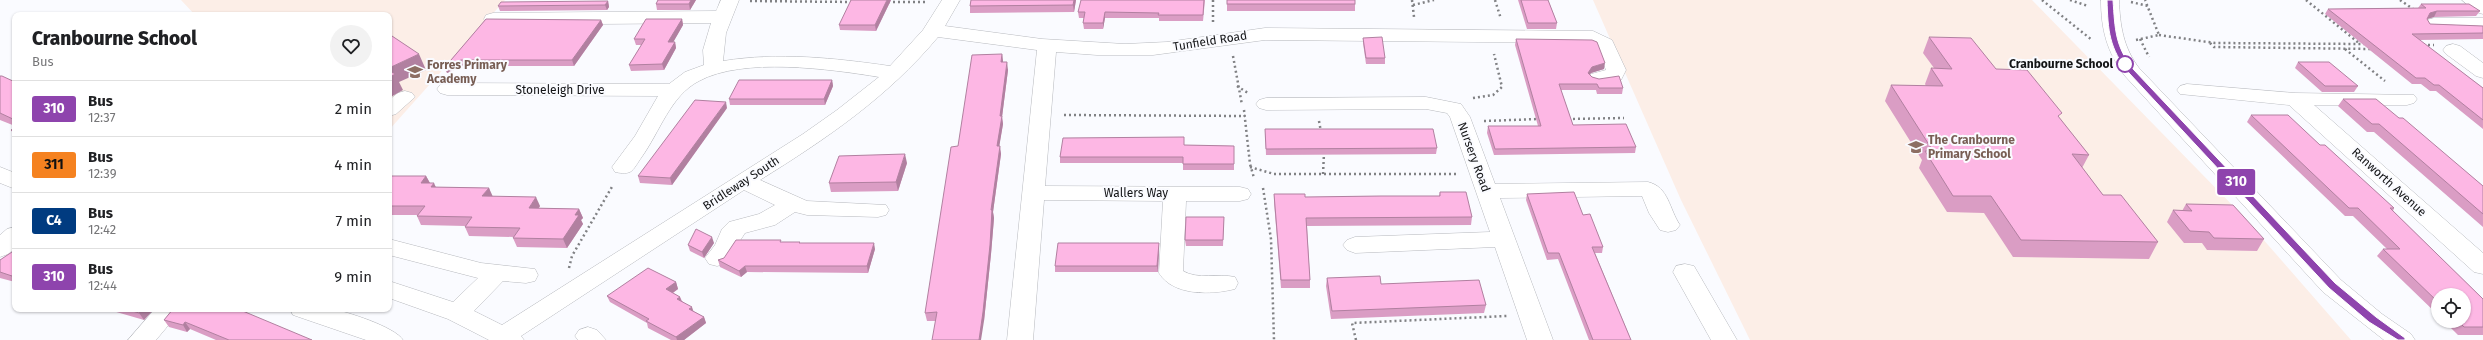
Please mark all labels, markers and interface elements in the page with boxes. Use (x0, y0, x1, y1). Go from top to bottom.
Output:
button: heart (330, 25, 372, 67)
text: Cranbourne School (32, 27, 197, 50)
street label: Tunfield Road (1172, 28, 1248, 54)
text: Bus (32, 54, 54, 69)
marker: Cranbourne School (2116, 55, 2134, 73)
place label: Cranbourne School (2009, 57, 2113, 71)
place label: Forres Primary Academy (426, 58, 508, 86)
school or university icon: Forres Primary Academy (406, 63, 424, 81)
street label: Stoneleigh Drive (515, 83, 605, 97)
text: Bus (88, 92, 113, 110)
text: 310 (43, 100, 65, 117)
text: 2 min (335, 100, 372, 118)
text: 12:37 (88, 110, 116, 125)
street label: Nursery Road (1455, 120, 1493, 194)
place label: The Cranbourne Primary School (1928, 133, 2015, 161)
school or university icon: The Cranbourne Primary School (1907, 138, 1925, 156)
street label: Ranworth Avenue (2349, 145, 2429, 219)
text: Bus (88, 148, 113, 166)
street label: Bridleway South (700, 153, 782, 213)
text: 311 (44, 156, 64, 173)
text: 4 min (334, 156, 372, 174)
text: 12:39 (88, 166, 116, 181)
line badge: 310 (2213, 169, 2259, 195)
text: 310 (2225, 173, 2247, 190)
street label: Wallers Way (1104, 186, 1168, 200)
text: Bus (88, 204, 113, 222)
text: C4 (46, 212, 62, 229)
text: 7 min (335, 212, 372, 230)
text: 12:42 (88, 222, 116, 237)
text: Bus (88, 260, 113, 278)
text: 310 (43, 268, 65, 285)
text: 9 min (334, 268, 372, 286)
text: 12:44 (88, 278, 117, 293)
map controls (2431, 288, 2471, 328)
button: locate (2431, 288, 2471, 328)

